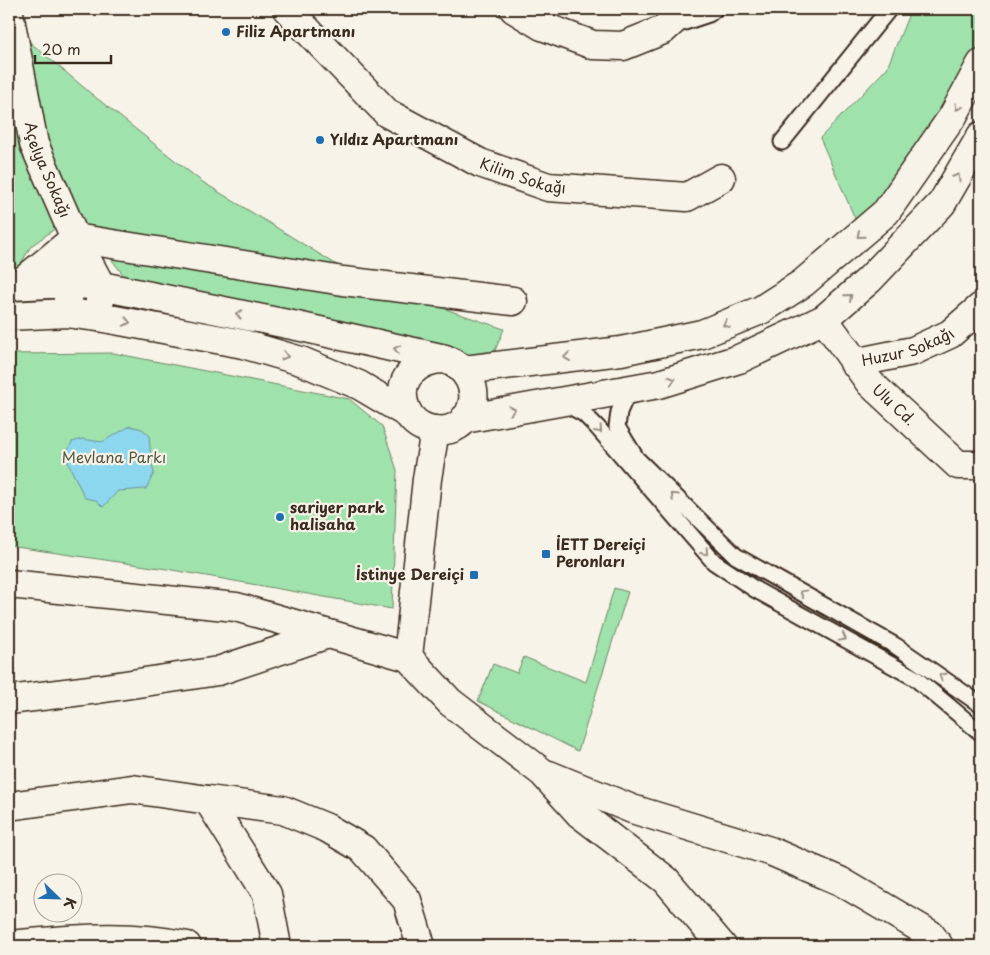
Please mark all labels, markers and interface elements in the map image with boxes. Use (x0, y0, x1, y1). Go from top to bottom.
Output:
place label: Filiz Apartmanı (236, 19, 355, 42)
marker: Filiz Apartmanı (220, 26, 232, 38)
scale bar (35, 32, 111, 64)
text: 20 m (42, 37, 81, 60)
one-way arrow (954, 101, 964, 110)
street label: Açelya Sokağı (20, 120, 78, 221)
place label: Yıldız Apartmanı (330, 127, 458, 150)
marker: Yıldız Apartmanı (314, 134, 326, 146)
street label: Kilim Sokağı (477, 151, 567, 198)
one-way arrow (951, 174, 961, 183)
one-way arrow (856, 229, 865, 238)
one-way arrow (844, 294, 853, 303)
one-way arrow (234, 309, 243, 320)
one-way arrow (122, 316, 131, 327)
one-way arrow (722, 318, 730, 328)
street label: Huzur Sokağı (859, 322, 959, 371)
one-way arrow (393, 344, 402, 355)
one-way arrow (281, 351, 289, 361)
one-way arrow (563, 351, 571, 362)
one-way arrow (667, 375, 676, 385)
street label: Ulu Cd. (868, 378, 922, 430)
one-way arrow (508, 406, 517, 416)
one-way arrow (593, 424, 602, 433)
park label: Mevlana Parkı (62, 445, 166, 468)
one-way arrow (671, 492, 680, 501)
place label: sariyer park halisaha (290, 495, 385, 535)
marker: sariyer park halisaha (274, 511, 286, 523)
place label: İETT Dereiçi Peronları (556, 532, 646, 572)
one-way arrow (700, 547, 709, 556)
marker: İETT Dereiçi Peronları (540, 548, 552, 560)
place label: İstinye Dereiçi (356, 562, 464, 585)
marker: İstinye Dereiçi (468, 569, 480, 581)
one-way arrow (799, 589, 808, 599)
one-way arrow (837, 632, 846, 642)
one-way arrow (938, 673, 948, 682)
north arrow (32, 872, 82, 922)
text: K (59, 894, 82, 912)

